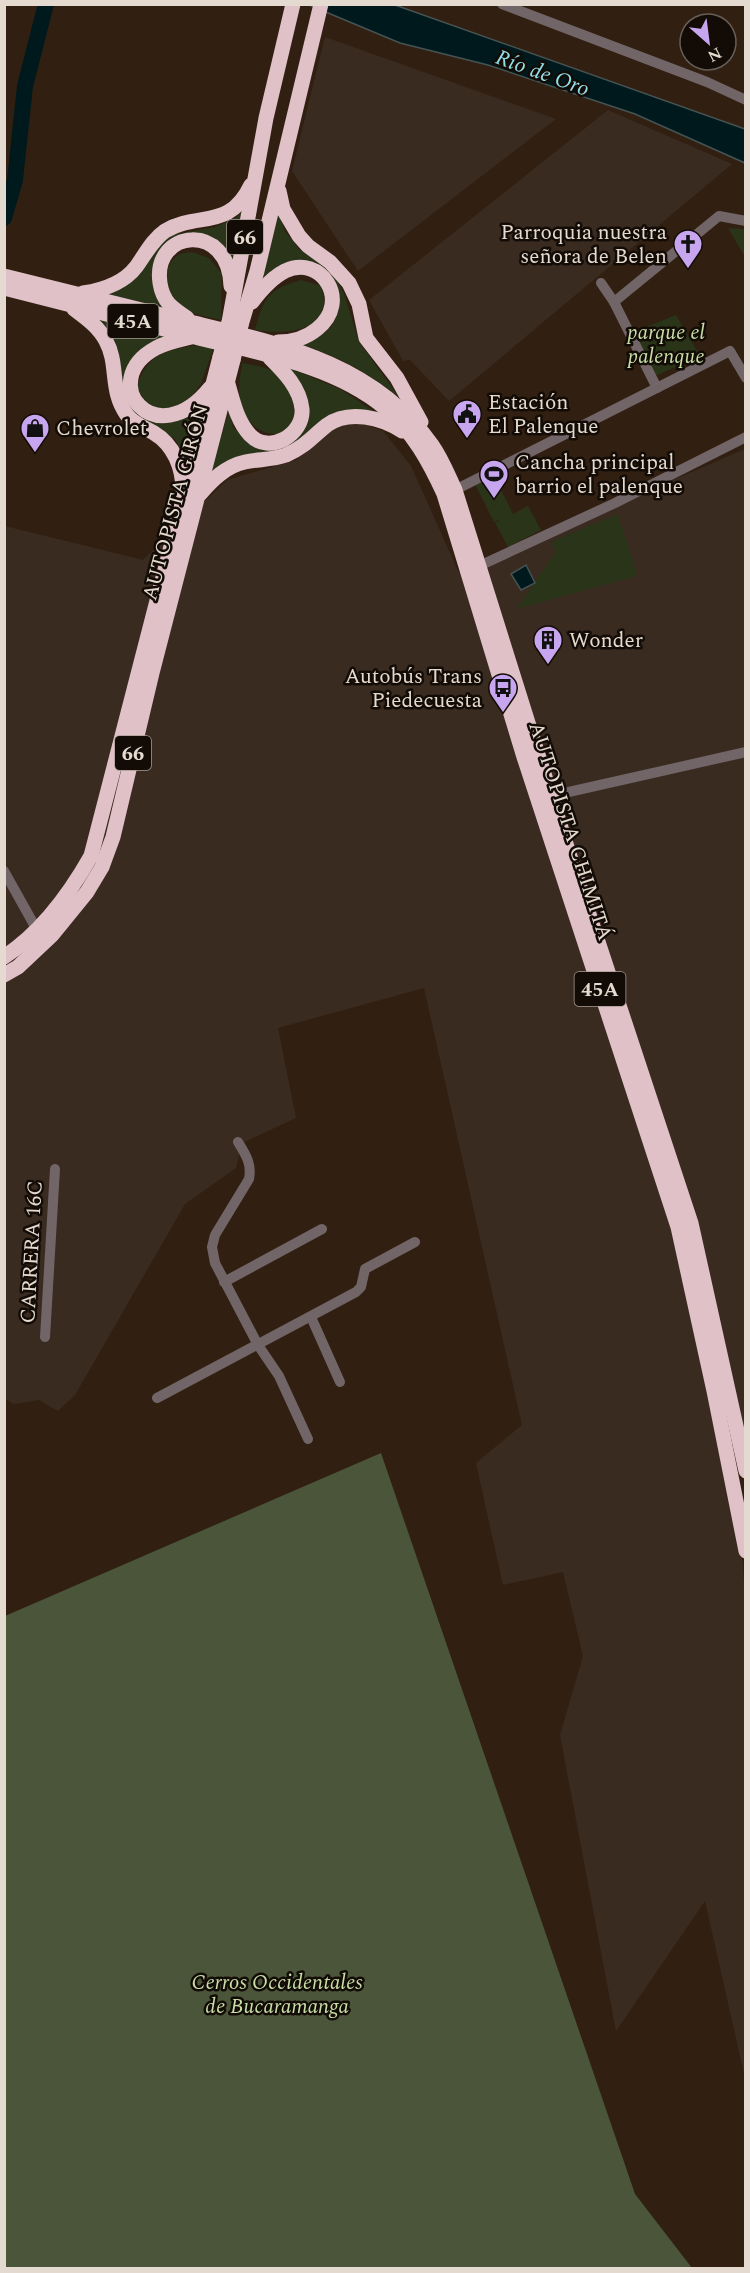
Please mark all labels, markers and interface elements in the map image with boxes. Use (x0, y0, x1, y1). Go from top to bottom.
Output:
north arrow (678, 12, 738, 72)
water label: Río de Oro (491, 41, 594, 106)
text: N (703, 41, 726, 68)
place label: Parroquia nuestra señora de Belen (501, 217, 668, 273)
road number: 66 (227, 220, 263, 254)
church icon: Parroquia nuestra señora de Belen (672, 228, 704, 270)
road number: 45A (108, 304, 158, 338)
park label: parque el palenque (626, 317, 705, 373)
place label: Estación El Palenque (488, 387, 598, 443)
public building icon: Estación El Palenque (451, 398, 483, 440)
street label: AUTOPISTA GIRÓN (134, 400, 218, 604)
shop icon: Chevrolet (19, 412, 51, 454)
place label: Chevrolet (56, 413, 147, 445)
place label: Cancha principal barrio el palenque (515, 447, 683, 503)
sports icon: Cancha principal barrio el palenque (478, 458, 510, 500)
building icon: Wonder (532, 624, 564, 666)
place label: Wonder (569, 625, 643, 657)
place label: Autobús Trans Piedecuesta (345, 661, 483, 717)
bus stop icon: Autobús Trans Piedecuesta (487, 672, 519, 714)
street label: AUTOPISTA CHIMITÁ (520, 718, 621, 945)
road number: 66 (115, 736, 151, 770)
road number: 45A (574, 972, 626, 1006)
street label: CARRERA 16C (12, 1180, 52, 1324)
park label: Cerros Occidentales de Bucaramanga (191, 1967, 363, 2023)

